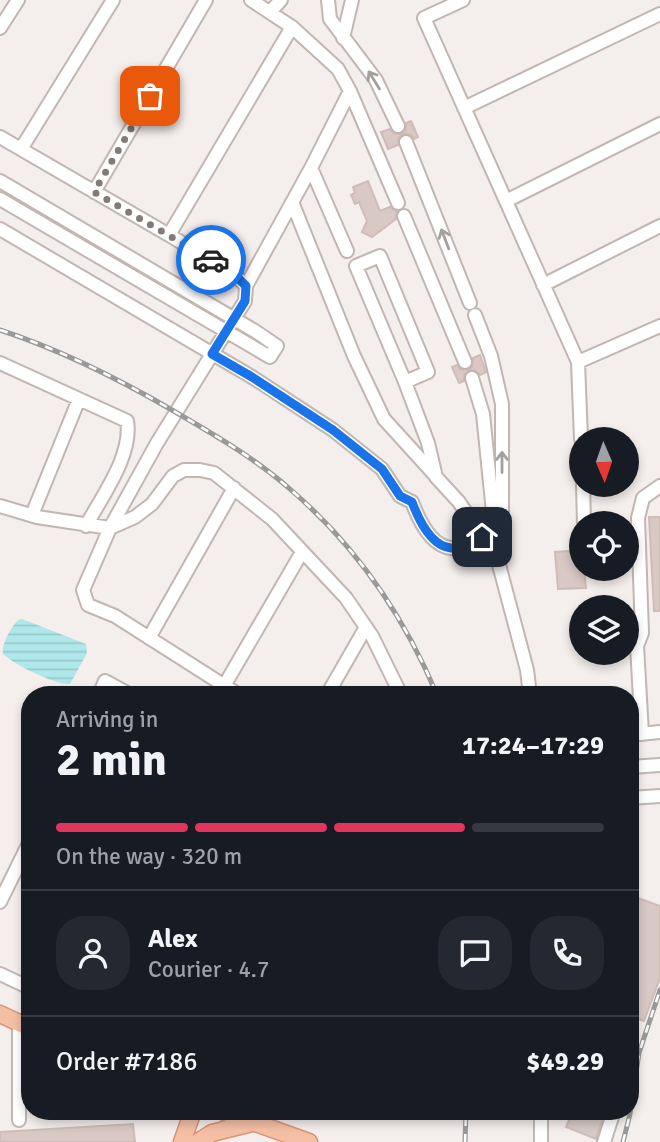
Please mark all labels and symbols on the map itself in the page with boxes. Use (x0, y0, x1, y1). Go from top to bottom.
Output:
pin (120, 66, 180, 126)
one-way arrow (367, 71, 382, 90)
courier (176, 225, 246, 295)
one-way arrow (437, 229, 450, 251)
north arrow (569, 427, 639, 497)
one-way arrow (495, 451, 509, 474)
pin (452, 507, 512, 567)

